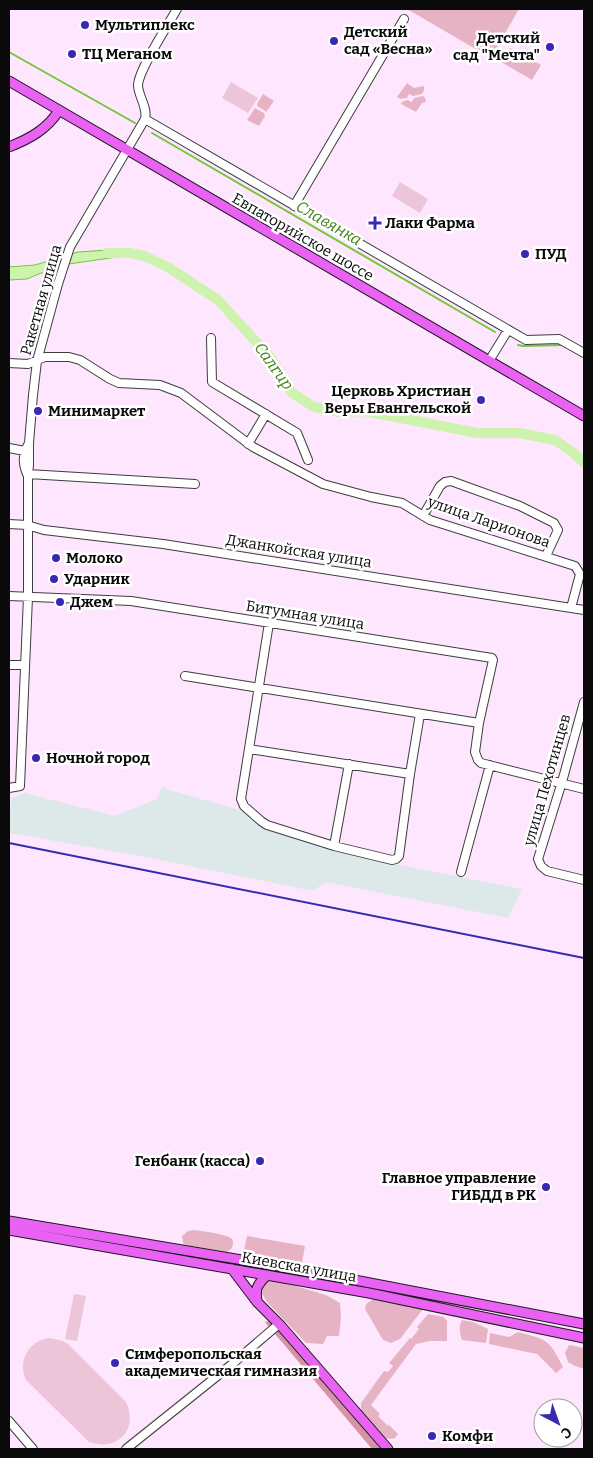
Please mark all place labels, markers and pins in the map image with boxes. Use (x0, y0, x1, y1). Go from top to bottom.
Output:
place label: Мультиплекс (95, 16, 195, 34)
marker: Мультиплекс (79, 19, 91, 31)
place label: Детский сад «Весна» (344, 23, 432, 58)
place label: Детский сад "Мечта" (453, 29, 540, 64)
marker: Детский сад «Весна» (328, 35, 340, 47)
marker: Детский сад "Мечта" (544, 41, 556, 53)
place label: ТЦ Меганом (82, 45, 172, 63)
marker: ТЦ Меганом (66, 48, 78, 60)
place label: Лаки Фарма (385, 214, 476, 232)
marker: Лаки Фарма (369, 217, 381, 229)
place label: ПУД (535, 245, 567, 263)
marker: ПУД (519, 248, 531, 260)
place label: Церковь Христиан Веры Евангельской (325, 382, 471, 417)
marker: Церковь Христиан Веры Евангельской (475, 394, 487, 406)
place label: Минимаркет (48, 402, 146, 420)
marker: Минимаркет (32, 405, 44, 417)
place label: Молоко (66, 549, 123, 567)
marker: Молоко (50, 552, 62, 564)
place label: Ударник (64, 570, 130, 588)
marker: Ударник (48, 573, 60, 585)
place label: Джем (70, 593, 113, 611)
marker: Джем (54, 596, 66, 608)
place label: Ночной город (46, 749, 150, 767)
marker: Ночной город (30, 752, 42, 764)
place label: Генбанк (касса) (135, 1152, 250, 1170)
marker: Генбанк (касса) (254, 1155, 266, 1167)
place label: Главное управление ГИБДД в РК (382, 1169, 536, 1204)
marker: Главное управление ГИБДД в РК (540, 1181, 552, 1193)
place label: Симферопольская академическая гимназия (125, 1345, 317, 1380)
marker: Симферопольская академическая гимназия (109, 1357, 121, 1369)
place label: Комфи (442, 1427, 493, 1445)
marker: Комфи (426, 1430, 438, 1442)

